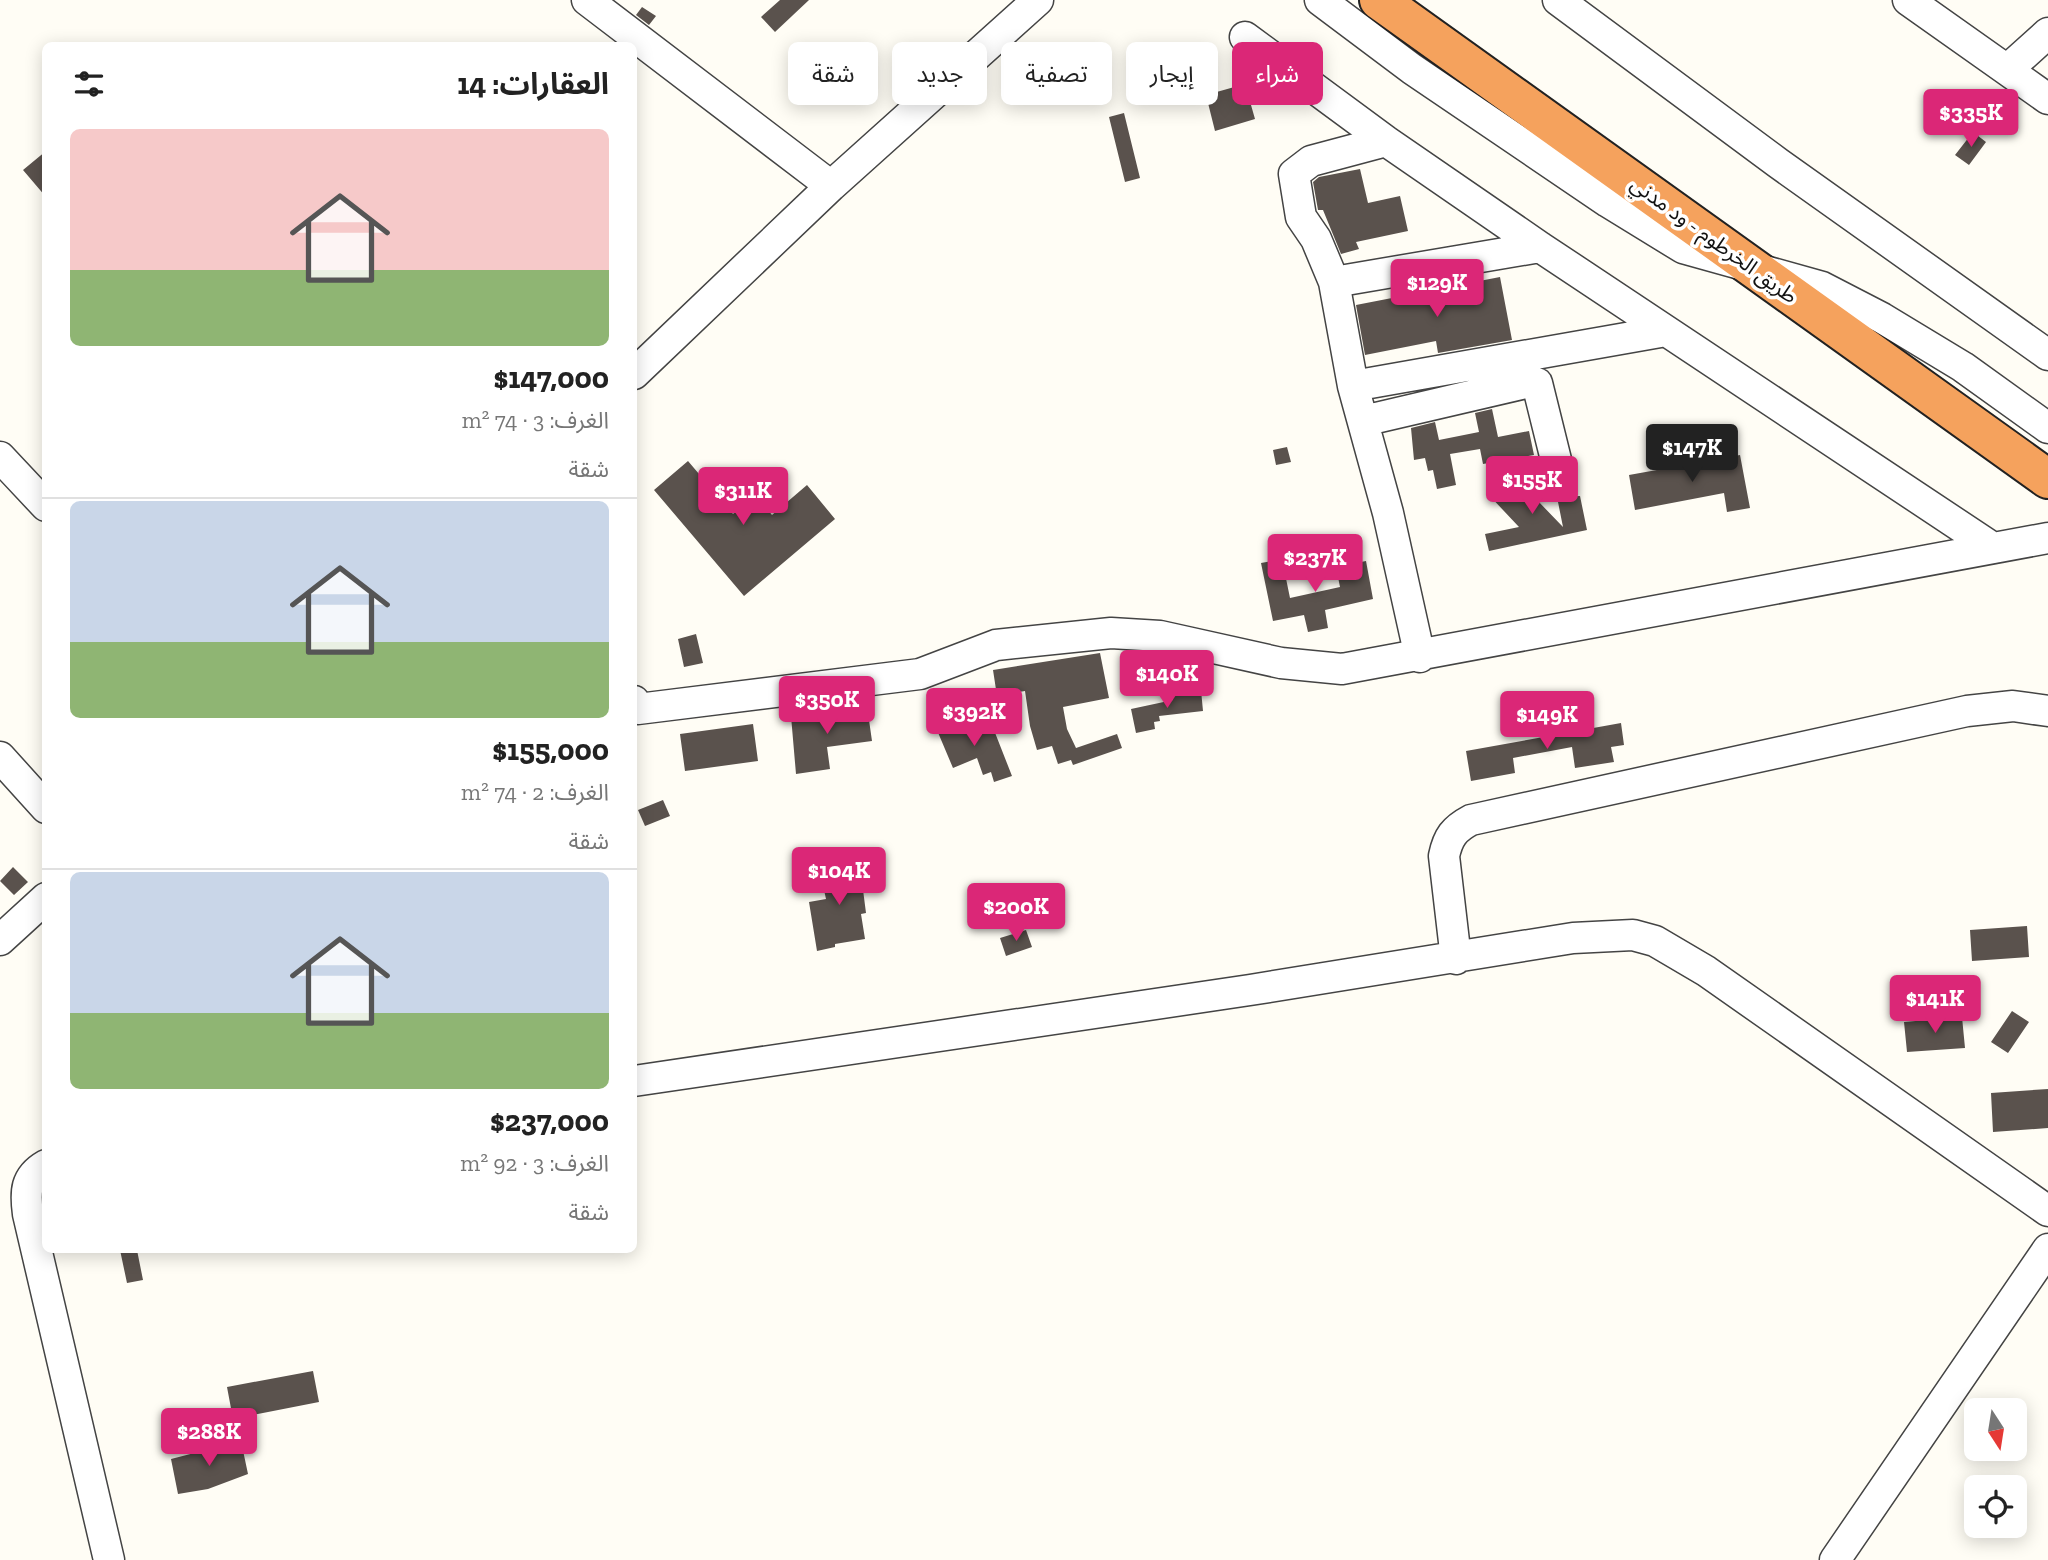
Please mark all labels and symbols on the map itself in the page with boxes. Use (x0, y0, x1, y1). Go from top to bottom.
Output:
pin: $335K (1922, 90, 2020, 149)
street label: طريق الخرطوم - ود مدني (1624, 171, 1803, 312)
pin: $129K (1388, 260, 1486, 319)
pin: $147K (1643, 424, 1741, 484)
pin: $155K (1483, 456, 1581, 516)
pin: $311K (694, 468, 792, 527)
pin: $237K (1266, 534, 1364, 594)
pin: $140K (1118, 650, 1216, 710)
pin: $350K (778, 676, 876, 736)
pin: $392K (925, 688, 1023, 748)
pin: $149K (1498, 692, 1596, 751)
pin: $104K (790, 848, 888, 907)
pin: $200K (967, 884, 1065, 943)
pin: $141K (1886, 976, 1984, 1035)
north arrow (1964, 1398, 2026, 1461)
pin: $288K (160, 1408, 258, 1468)

